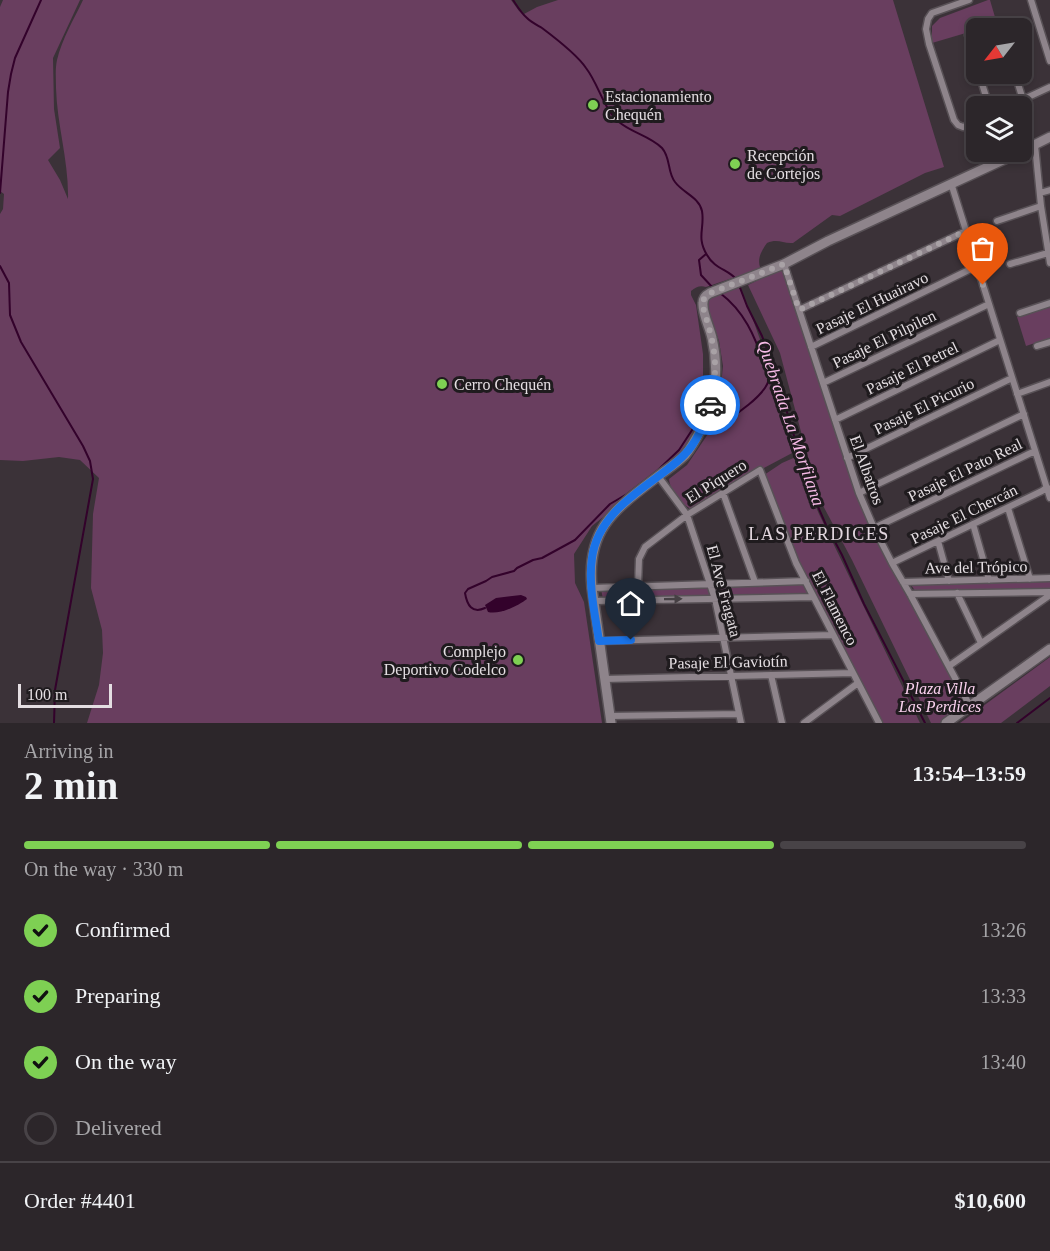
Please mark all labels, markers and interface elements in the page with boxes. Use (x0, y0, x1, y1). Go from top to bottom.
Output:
north arrow (966, 18, 1032, 84)
map controls (966, 18, 1032, 162)
place label: Estacionamiento Chequén (605, 88, 712, 124)
button: layers (966, 96, 1032, 162)
marker: Estacionamiento Chequén (586, 98, 600, 112)
place label: Recepción de Cortejos (747, 147, 820, 183)
marker: Recepción de Cortejos (728, 157, 742, 171)
pin (957, 223, 1008, 285)
icon: bag (966, 232, 999, 265)
street label: Pasaje El Huairavo (813, 268, 931, 338)
street label: Pasaje El Pilpilen (830, 307, 939, 372)
water label: Quebrada La Morfilana (753, 337, 829, 509)
street label: Pasaje El Petrel (863, 338, 962, 399)
street label: Pasaje El Picurio (871, 374, 977, 438)
courier (680, 375, 740, 435)
place label: Cerro Chequén (454, 376, 551, 394)
marker: Cerro Chequén (435, 377, 449, 391)
icon: car (694, 389, 727, 422)
street label: El Albatros (847, 433, 887, 507)
street label: Pasaje El Pato Real (905, 435, 1026, 506)
street label: El Piquero (683, 456, 750, 507)
street label: Pasaje El Chercán (908, 481, 1020, 548)
district label: LAS PERDICES (748, 524, 890, 544)
street label: El Ave Fragata (703, 543, 744, 639)
street label: Ave del Trópico (924, 558, 1028, 577)
street label: El Flamenco (809, 568, 861, 648)
pin (605, 578, 656, 640)
icon: home (614, 587, 647, 620)
one-way arrow (663, 594, 682, 604)
place label: Complejo Deportivo Codelco (384, 643, 506, 679)
street label: Pasaje El Gaviotín (668, 652, 788, 673)
marker: Complejo Deportivo Codelco (511, 653, 525, 667)
park label: Plaza Villa Las Perdices (898, 680, 981, 715)
scale bar (18, 681, 112, 708)
text: 100 m (27, 686, 67, 703)
text: Arriving in (24, 740, 113, 762)
text: 13:54–13:59 (912, 761, 1026, 786)
text: 2 min (24, 764, 118, 807)
text: On the way · 330 m (24, 858, 183, 880)
icon: check (24, 914, 57, 947)
text: Confirmed (75, 917, 170, 942)
text: 13:26 (980, 919, 1026, 941)
icon: check (24, 980, 57, 1013)
text: Preparing (75, 983, 161, 1008)
text: 13:33 (980, 985, 1026, 1007)
icon: check (24, 1046, 57, 1079)
text: On the way (75, 1049, 176, 1074)
text: 13:40 (980, 1051, 1026, 1073)
text: Delivered (75, 1115, 162, 1140)
text: Order #4401 (24, 1188, 136, 1213)
text: $10,600 (955, 1188, 1026, 1213)

